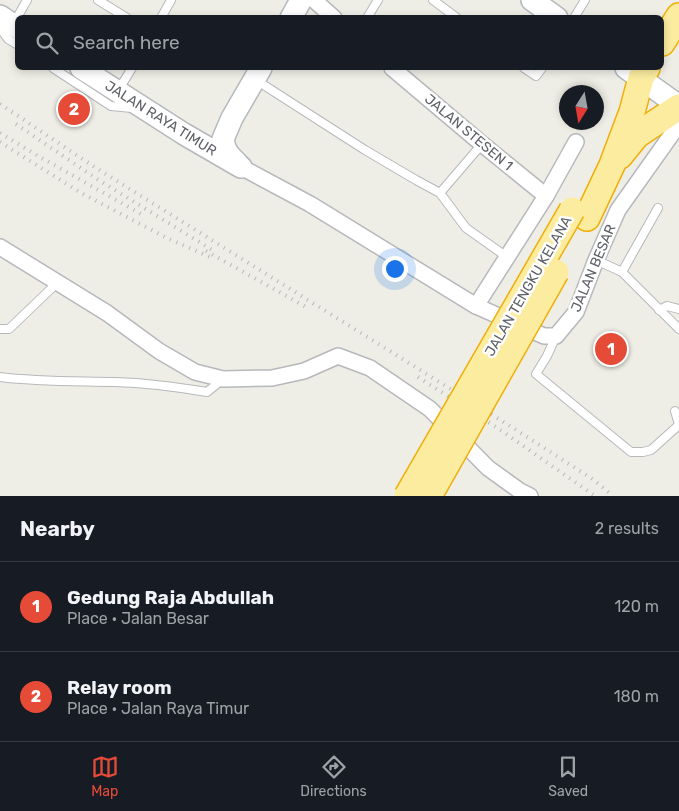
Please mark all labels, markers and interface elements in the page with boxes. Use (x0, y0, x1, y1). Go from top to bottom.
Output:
search box (15, 15, 664, 70)
icon: search (33, 29, 61, 57)
text: Search here (73, 31, 180, 54)
street label: JALAN RAYA TIMUR (102, 77, 220, 160)
north arrow (559, 85, 604, 130)
pin: 2 (58, 90, 90, 128)
street label: JALAN STESEN 1 (421, 91, 516, 174)
street label: JALAN TENGKU KELANA (481, 213, 576, 359)
street label: JALAN BESAR (567, 222, 620, 315)
your location (382, 256, 408, 282)
pin: 1 (595, 330, 627, 368)
text: Nearby (20, 516, 95, 541)
text: 2 results (595, 519, 659, 538)
text: Gedung Raja Abdullah (67, 586, 274, 609)
text: 1 (32, 597, 40, 616)
text: 120 m (614, 597, 659, 616)
text: Place · Jalan Besar (67, 609, 209, 628)
text: Relay room (67, 676, 172, 699)
text: 2 (31, 687, 41, 706)
text: 180 m (614, 687, 659, 706)
text: Place · Jalan Raya Timur (67, 699, 249, 718)
tab: Map (91, 753, 119, 800)
tab: Directions (300, 753, 367, 800)
tab: Saved (548, 753, 588, 800)

